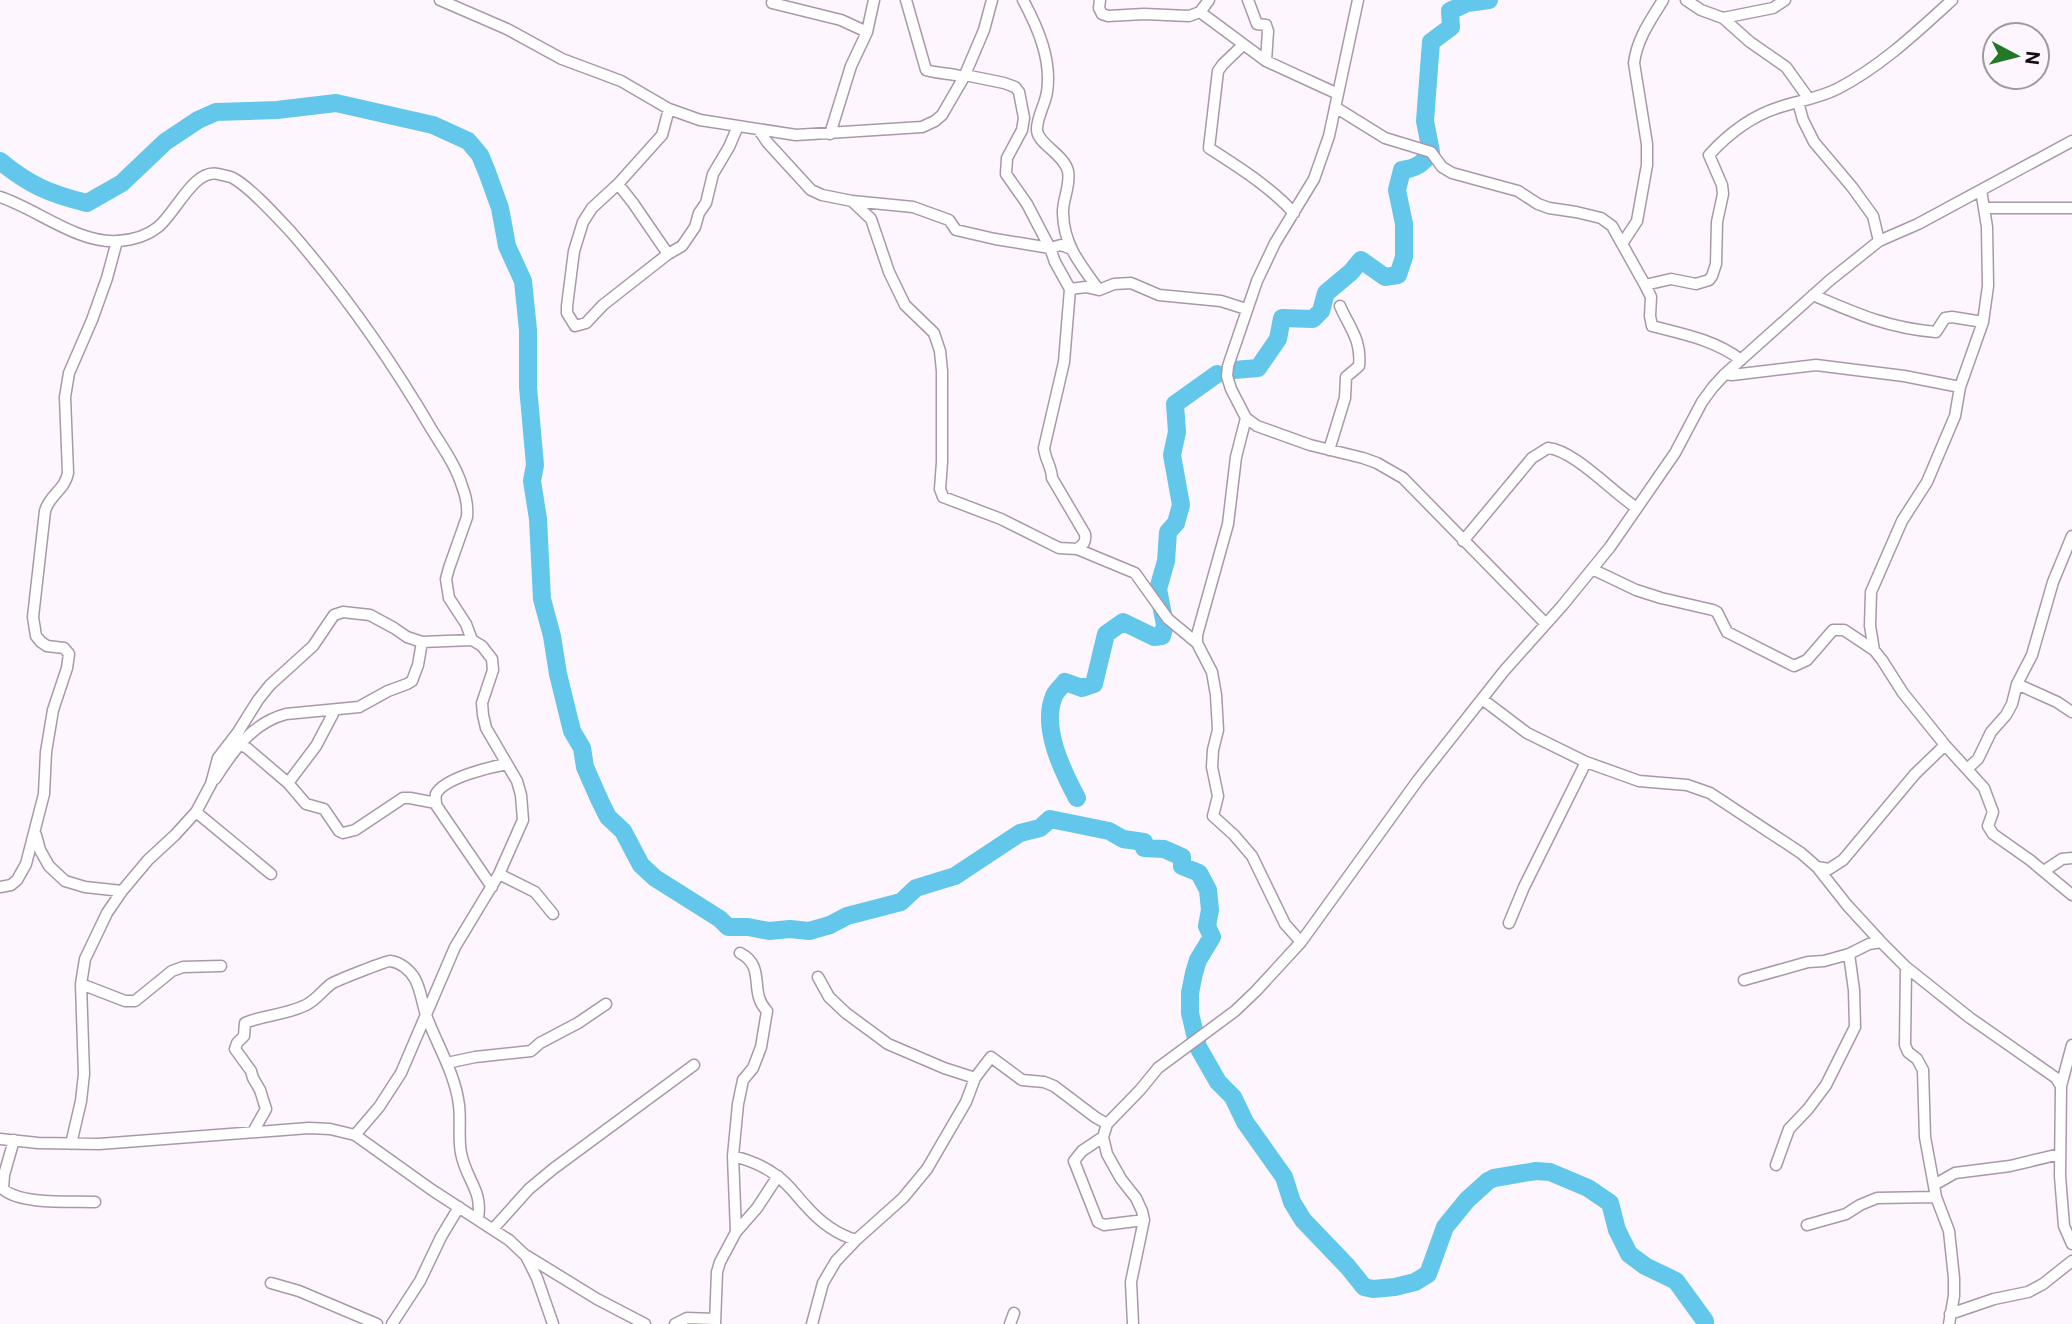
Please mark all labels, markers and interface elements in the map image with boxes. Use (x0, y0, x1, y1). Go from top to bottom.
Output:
north arrow (1981, 21, 2051, 91)
text: N (2020, 50, 2045, 66)

